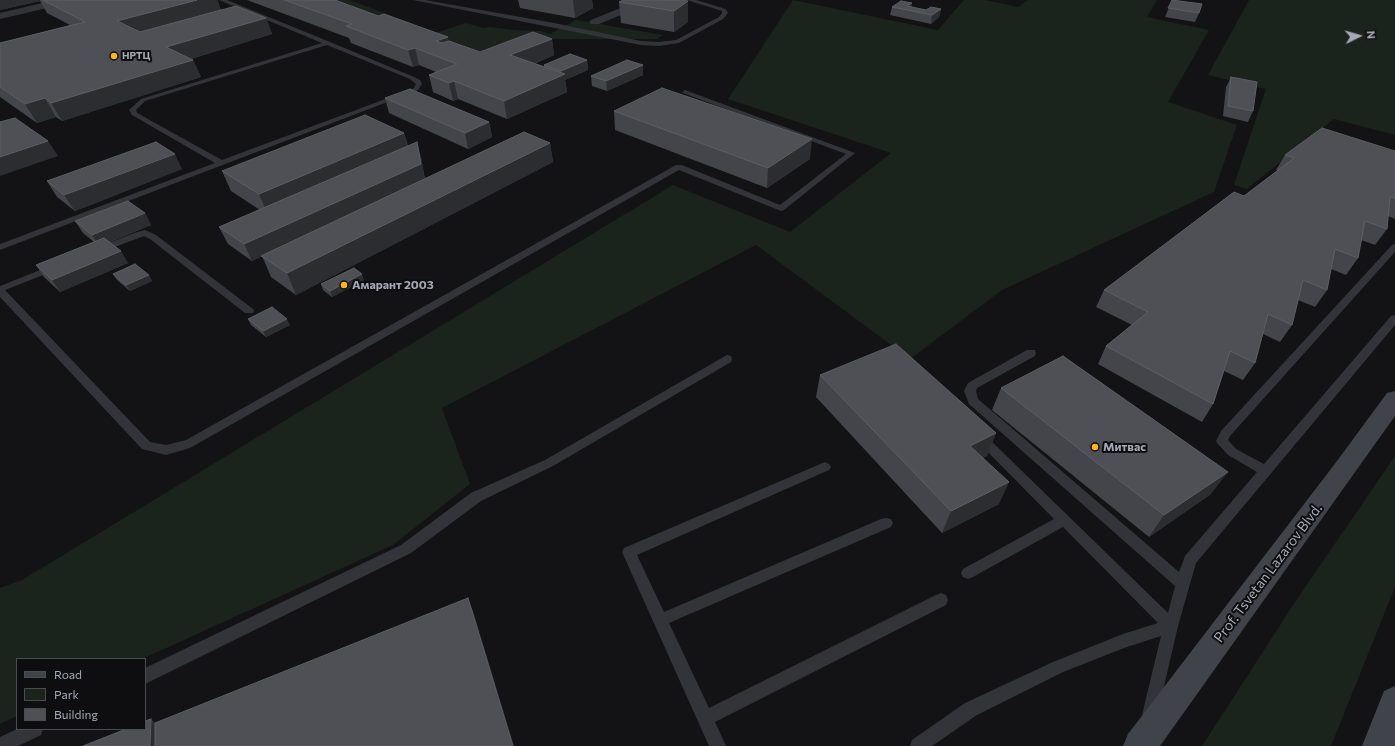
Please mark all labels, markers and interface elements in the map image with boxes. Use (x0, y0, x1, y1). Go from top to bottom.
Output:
north arrow (1339, 16, 1379, 56)
text: N (1365, 30, 1378, 40)
place label: НРТЦ (122, 50, 150, 62)
marker: НРТЦ (109, 51, 119, 61)
place label: Амарант 2003 (352, 278, 434, 292)
marker: Амарант 2003 (339, 280, 349, 290)
place label: Митвас (1103, 440, 1146, 454)
marker: Митвас (1090, 442, 1100, 452)
street label: Prof. Tsvetan Lazarov Blvd. (1210, 500, 1326, 646)
legend (16, 658, 146, 730)
text: Road (54, 667, 82, 681)
text: Park (54, 687, 79, 701)
text: Building (54, 707, 98, 721)

